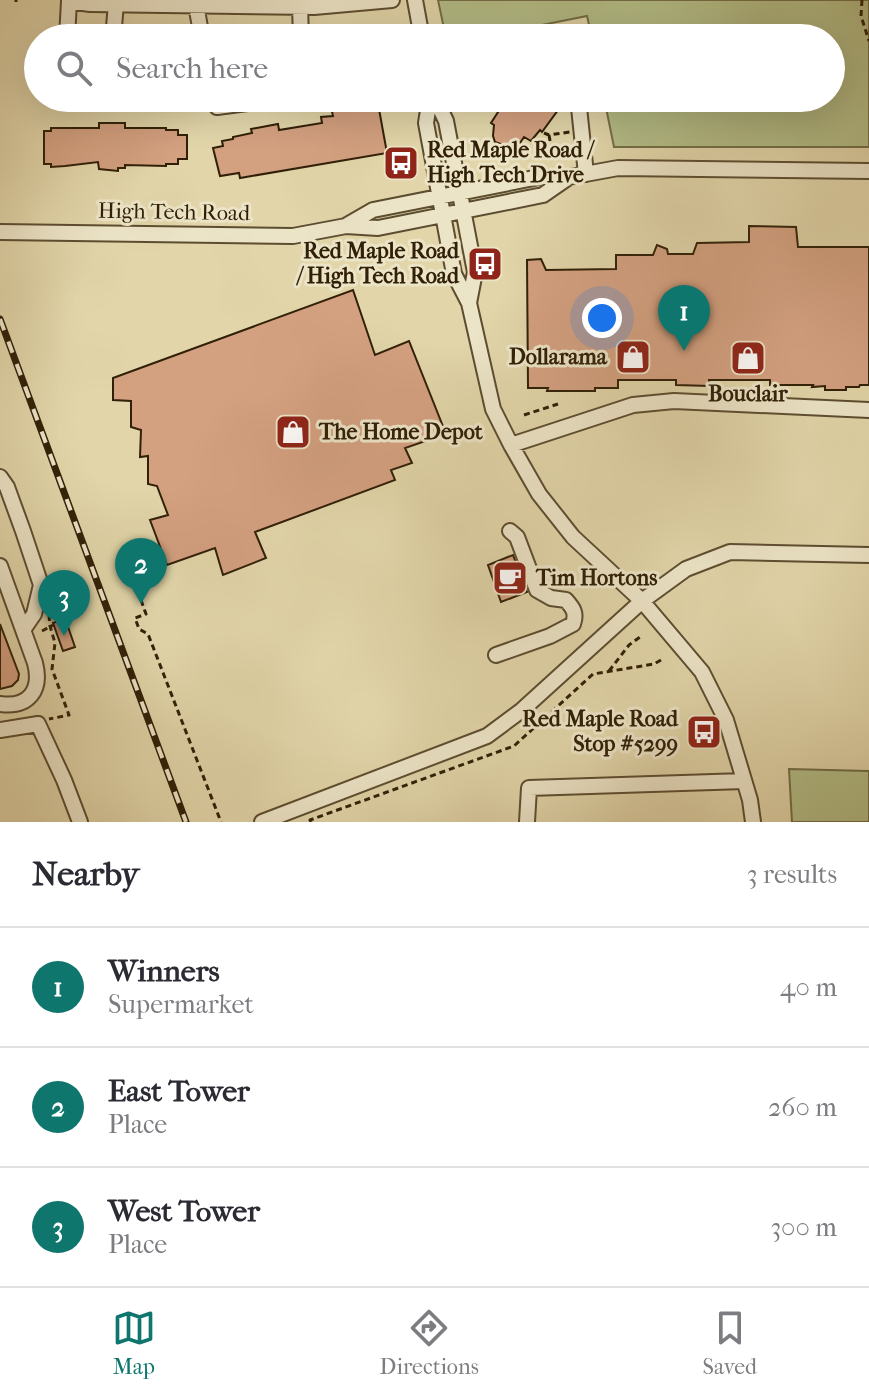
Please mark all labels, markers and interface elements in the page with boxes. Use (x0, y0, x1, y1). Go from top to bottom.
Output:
search box (24, 24, 845, 112)
icon: search (52, 46, 96, 90)
text: Search here (116, 51, 268, 86)
place label: Red Maple Road / High Tech Drive (427, 137, 595, 188)
bus stop icon: Red Maple Road / High Tech Drive (382, 144, 420, 182)
street label: High Tech Road (98, 198, 251, 226)
place label: Red Maple Road / High Tech Road (296, 238, 460, 289)
bus stop icon: Red Maple Road / High Tech Road (466, 245, 504, 283)
pin: 1 (658, 285, 710, 351)
your location (582, 298, 622, 338)
shop icon: Dollarama (614, 338, 652, 376)
shop icon: Bouclair (729, 339, 767, 377)
place label: Dollarama (509, 344, 608, 370)
place label: Bouclair (708, 381, 788, 407)
shop icon: The Home Depot (274, 413, 312, 451)
place label: The Home Depot (318, 419, 484, 445)
pin: 2 (115, 538, 167, 604)
cafe icon: Tim Hortons (491, 559, 529, 597)
place label: Tim Hortons (535, 565, 657, 591)
pin: 3 (38, 570, 90, 636)
place label: Red Maple Road Stop #5299 (522, 706, 679, 757)
bus stop icon: Red Maple Road Stop #5299 (685, 713, 723, 751)
text: Nearby (32, 854, 139, 894)
text: 3 results (747, 859, 837, 890)
text: Winners (108, 954, 220, 989)
text: 1 (53, 972, 63, 1003)
text: 40 m (780, 972, 837, 1003)
text: Supermarket (108, 989, 254, 1020)
text: East Tower (108, 1074, 250, 1109)
text: 2 (51, 1092, 65, 1123)
text: 260 m (768, 1092, 837, 1123)
text: Place (108, 1109, 167, 1140)
text: West Tower (108, 1194, 260, 1229)
text: 3 (53, 1212, 63, 1243)
text: 300 m (770, 1212, 837, 1243)
text: Place (108, 1229, 167, 1260)
tab: Map (112, 1306, 156, 1380)
tab: Directions (380, 1306, 479, 1380)
tab: Saved (703, 1306, 757, 1380)

